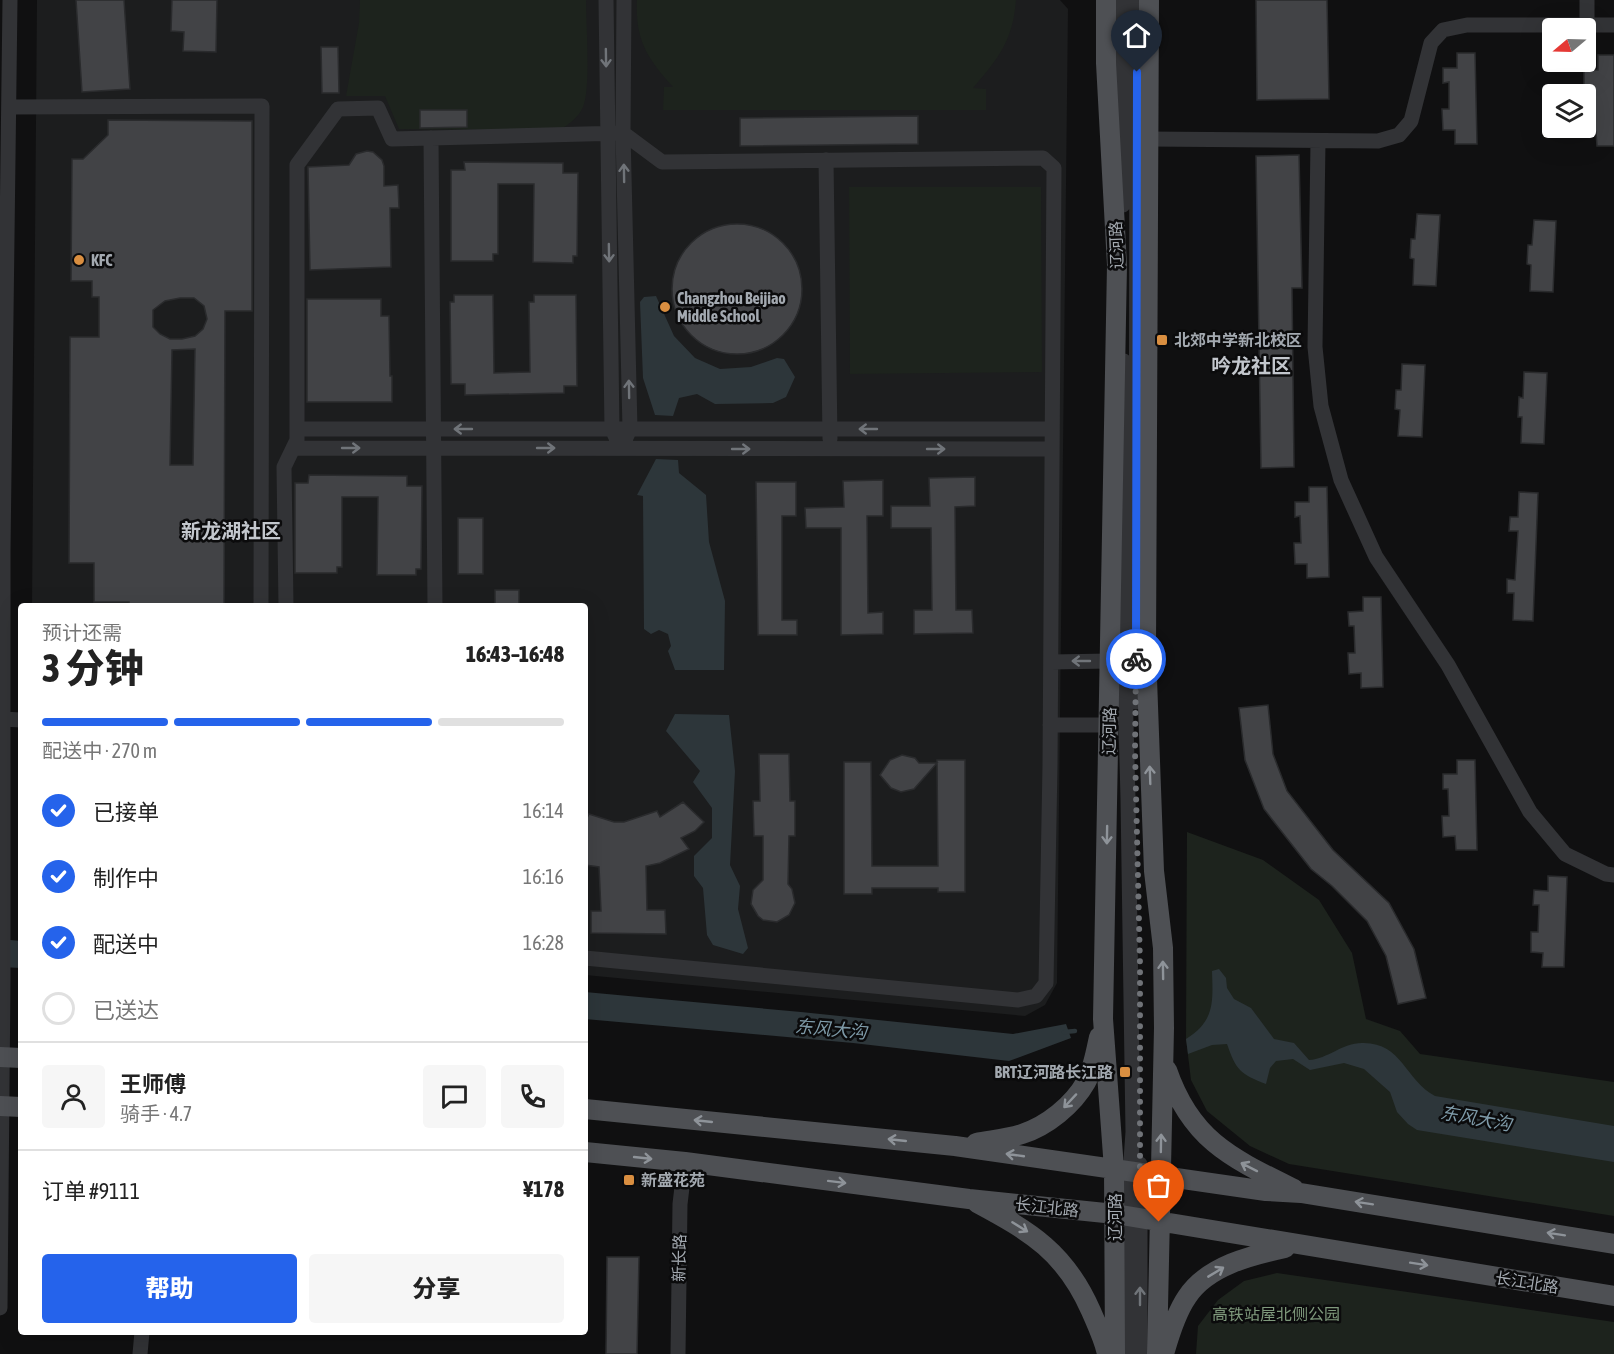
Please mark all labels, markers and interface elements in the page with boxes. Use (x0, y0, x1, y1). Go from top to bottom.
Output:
pin (1111, 10, 1162, 72)
north arrow (1542, 18, 1596, 72)
map controls (1542, 18, 1596, 138)
icon: home (1120, 19, 1153, 52)
one-way arrow (601, 48, 612, 68)
button: layers (1542, 84, 1596, 138)
one-way arrow (618, 164, 630, 184)
street label: 辽河路 (1106, 221, 1126, 269)
one-way arrow (603, 243, 615, 263)
place label: KFC (91, 251, 113, 269)
marker: KFC (72, 253, 86, 267)
place label: Changzhou Beijiao Middle School (677, 289, 786, 325)
marker: Changzhou Beijiao Middle School (658, 300, 672, 314)
place label: 北郊中学新北校区 (1174, 331, 1302, 349)
marker: 北郊中学新北校区 (1155, 333, 1169, 347)
district label: 吟龙社区 (1211, 354, 1291, 377)
one-way arrow (623, 380, 635, 400)
one-way arrow (453, 423, 473, 435)
one-way arrow (858, 423, 878, 435)
one-way arrow (341, 442, 361, 454)
one-way arrow (536, 442, 556, 454)
one-way arrow (731, 443, 751, 455)
one-way arrow (926, 443, 946, 455)
district label: 新龙湖社区 (181, 519, 281, 542)
text: 预计还需 (42, 621, 122, 644)
courier (1106, 629, 1166, 689)
text: 16:43–16:48 (466, 641, 564, 667)
icon: bike (1120, 643, 1153, 676)
text: 3 分钟 (42, 646, 144, 690)
one-way arrow (1071, 656, 1091, 667)
street label: 辽河路 (1100, 707, 1118, 755)
text: 配送中 · 270 m (42, 739, 157, 762)
one-way arrow (1145, 766, 1156, 786)
icon: check (42, 794, 75, 827)
text: 已接单 (93, 799, 159, 825)
text: 16:14 (523, 799, 564, 822)
one-way arrow (1101, 825, 1113, 845)
icon: check (42, 860, 75, 893)
text: 制作中 (93, 865, 159, 891)
text: 16:16 (523, 865, 564, 888)
icon: check (42, 926, 75, 959)
text: 配送中 (93, 931, 159, 957)
text: 16:28 (523, 931, 564, 954)
one-way arrow (1157, 960, 1169, 980)
text: 已送达 (93, 997, 159, 1023)
water label: 东风大沟 (794, 1015, 870, 1043)
place label: BRT辽河路长江路 (994, 1063, 1113, 1081)
button: person (42, 1065, 105, 1128)
button: chat (423, 1065, 486, 1128)
button: phone (501, 1065, 564, 1128)
marker: BRT辽河路长江路 (1118, 1065, 1132, 1079)
text: 王师傅 (120, 1071, 186, 1097)
one-way arrow (1063, 1094, 1077, 1109)
water label: 东风大沟 (1439, 1101, 1515, 1135)
text: 骑手 · 4.7 (120, 1102, 192, 1125)
one-way arrow (694, 1115, 714, 1126)
one-way arrow (1156, 1133, 1167, 1153)
one-way arrow (888, 1134, 908, 1145)
one-way arrow (1005, 1149, 1025, 1160)
one-way arrow (633, 1153, 653, 1164)
pin (1133, 1160, 1184, 1222)
one-way arrow (1241, 1161, 1258, 1173)
icon: bag (1142, 1169, 1175, 1202)
place label: 新盛花苑 (641, 1171, 705, 1189)
marker: 新盛花苑 (622, 1173, 636, 1187)
text: ¥178 (523, 1176, 564, 1202)
one-way arrow (826, 1176, 846, 1187)
text: 订单 #9111 (42, 1178, 140, 1204)
street label: 辽河路 (1106, 1193, 1124, 1241)
street label: 长江北路 (1014, 1195, 1080, 1219)
one-way arrow (1354, 1197, 1374, 1208)
one-way arrow (1011, 1222, 1028, 1234)
one-way arrow (1547, 1229, 1567, 1240)
street label: 新长路 (670, 1234, 688, 1282)
button: 帮助 (42, 1254, 297, 1323)
button: 分享 (309, 1254, 564, 1323)
one-way arrow (1408, 1259, 1428, 1270)
one-way arrow (1207, 1266, 1224, 1278)
street label: 长江北路 (1494, 1268, 1560, 1296)
one-way arrow (1134, 1286, 1146, 1306)
park label: 高铁站屋北侧公园 (1212, 1305, 1340, 1323)

